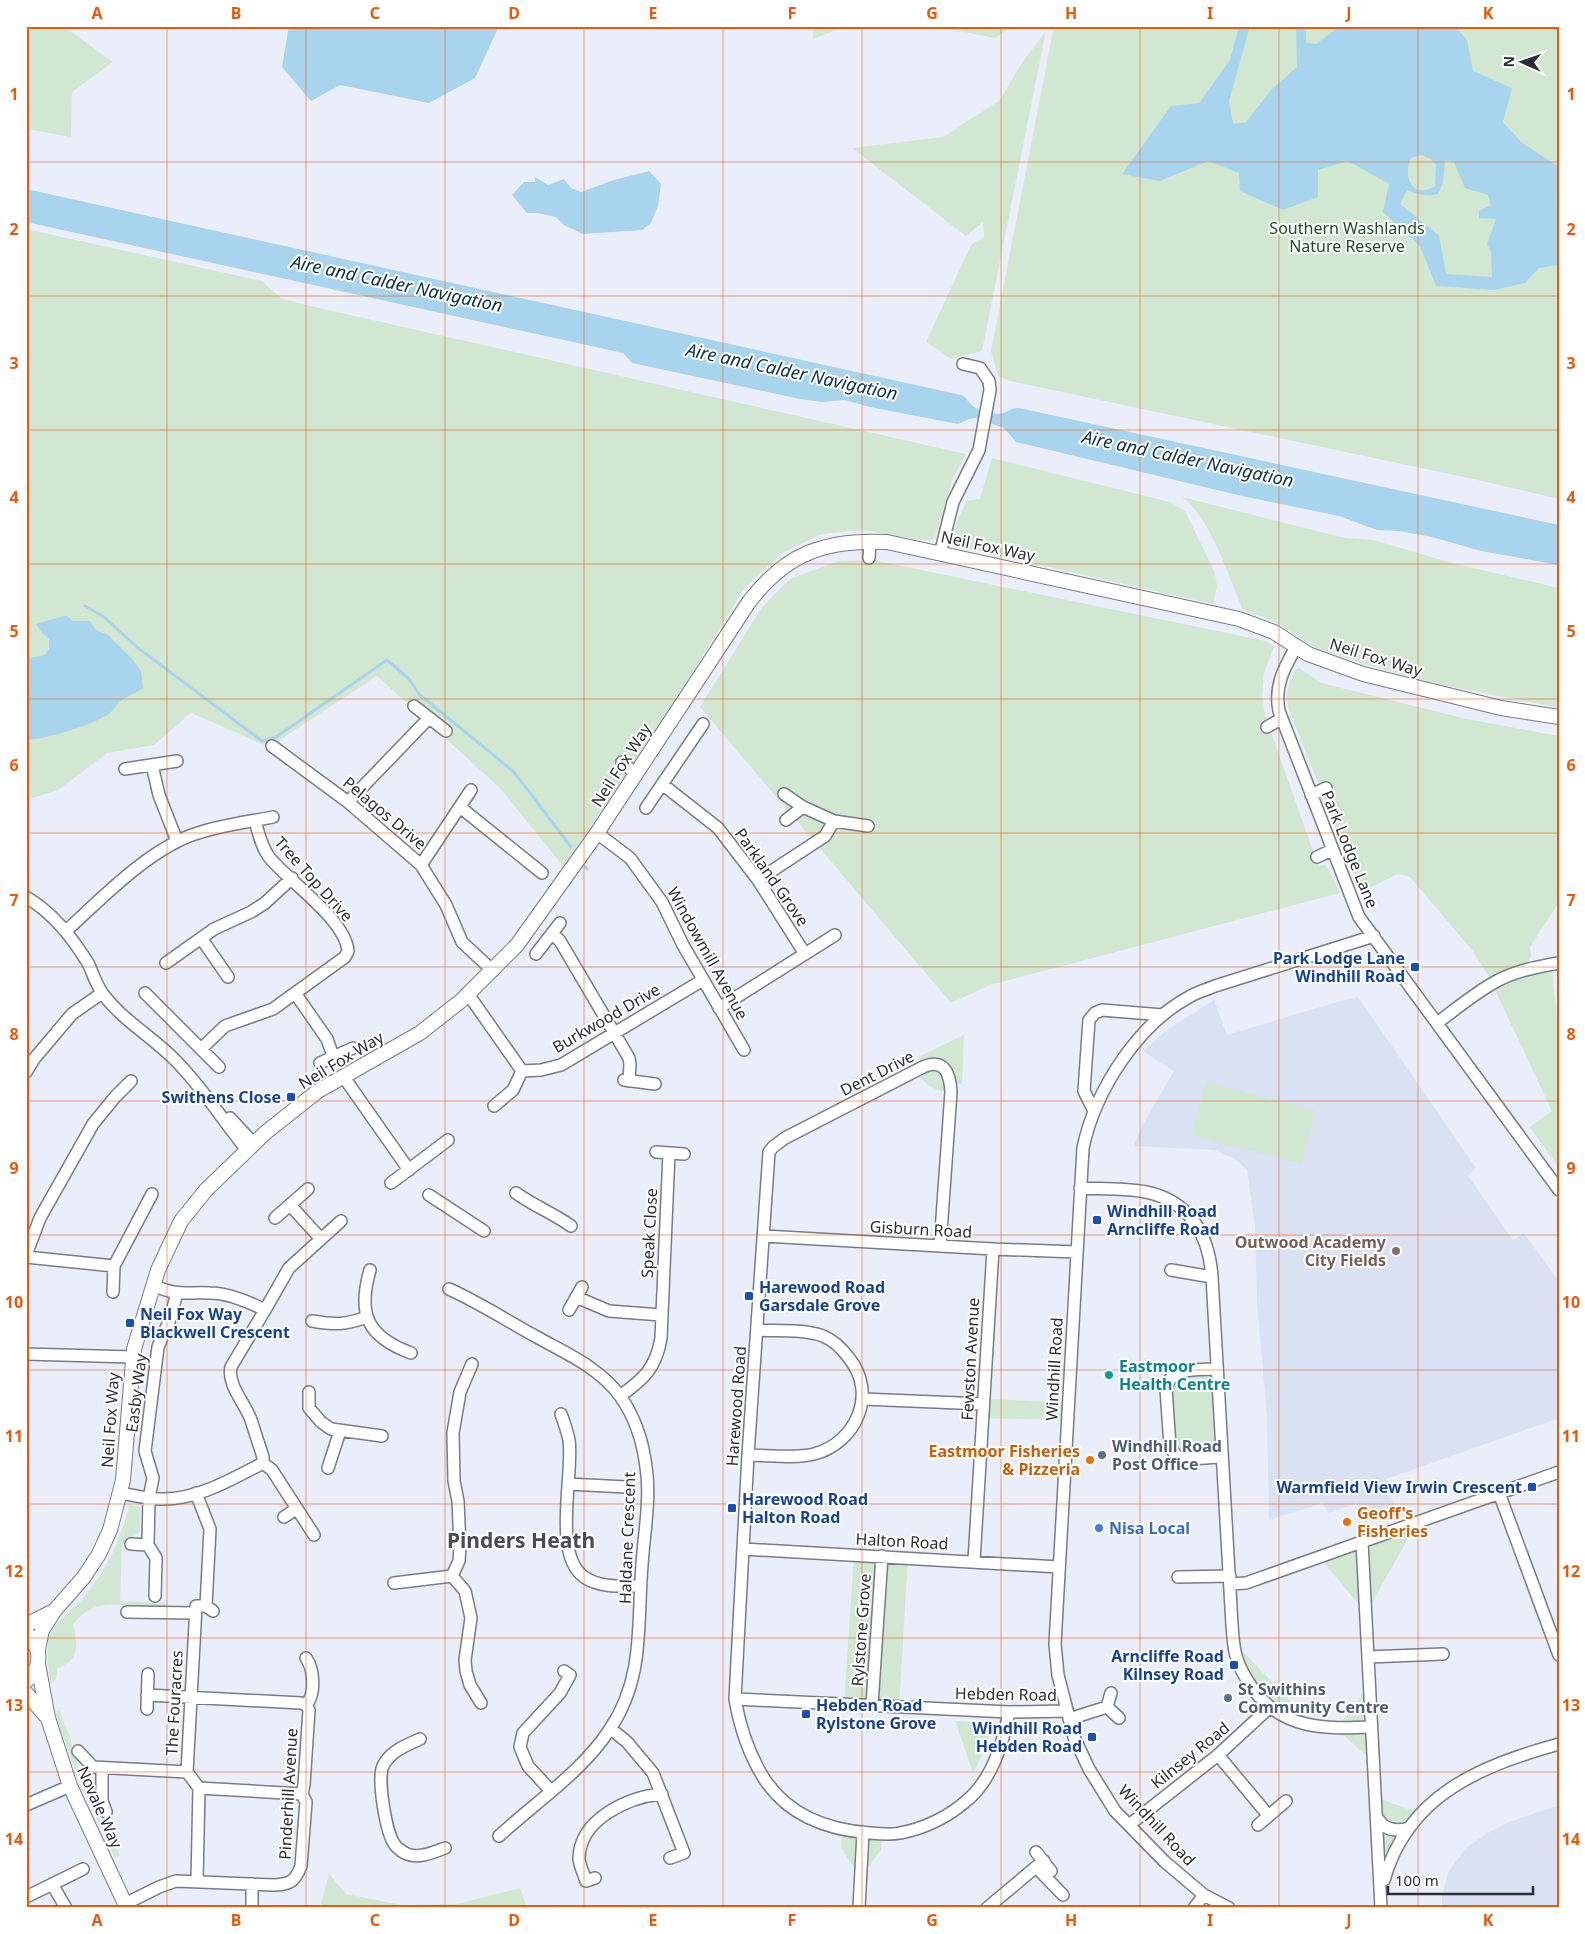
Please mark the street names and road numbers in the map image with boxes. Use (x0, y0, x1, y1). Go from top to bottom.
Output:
street label: Neil Fox Way (939, 525, 1038, 567)
street label: Neil Fox Way (1327, 633, 1426, 682)
street label: Neil Fox Way (586, 718, 657, 811)
street label: Pelagos Drive (339, 772, 431, 854)
street label: Park Lodge Lane (1316, 787, 1384, 911)
street label: Parkland Grove (730, 823, 814, 931)
street label: Tree Top Drive (270, 832, 358, 926)
street label: Windowmill Avenue (662, 883, 754, 1023)
street label: Burkwood Drive (548, 978, 664, 1058)
street label: Neil Fox Way (294, 1026, 388, 1094)
street label: Dent Drive (836, 1045, 918, 1101)
street label: Speak Close (636, 1188, 662, 1278)
street label: Gisburn Road (869, 1215, 973, 1243)
street label: Fewston Avenue (956, 1297, 984, 1421)
street label: Windhill Road (1040, 1317, 1068, 1421)
street label: Harewood Road (721, 1345, 751, 1467)
street label: Easby Way (120, 1352, 152, 1434)
street label: Neil Fox Way (96, 1371, 124, 1468)
street label: Haldane Crescent (614, 1471, 640, 1604)
street label: Halton Road (855, 1528, 949, 1554)
street label: Rylstone Grove (846, 1573, 876, 1687)
street label: The Fouracres (160, 1650, 188, 1756)
street label: Hebden Road (955, 1682, 1057, 1706)
street label: Kilnsey Road (1146, 1716, 1234, 1794)
street label: Pinderhill Avenue (274, 1728, 302, 1860)
street label: Novale Way (72, 1762, 128, 1852)
street label: Windhill Road (1114, 1780, 1200, 1870)

